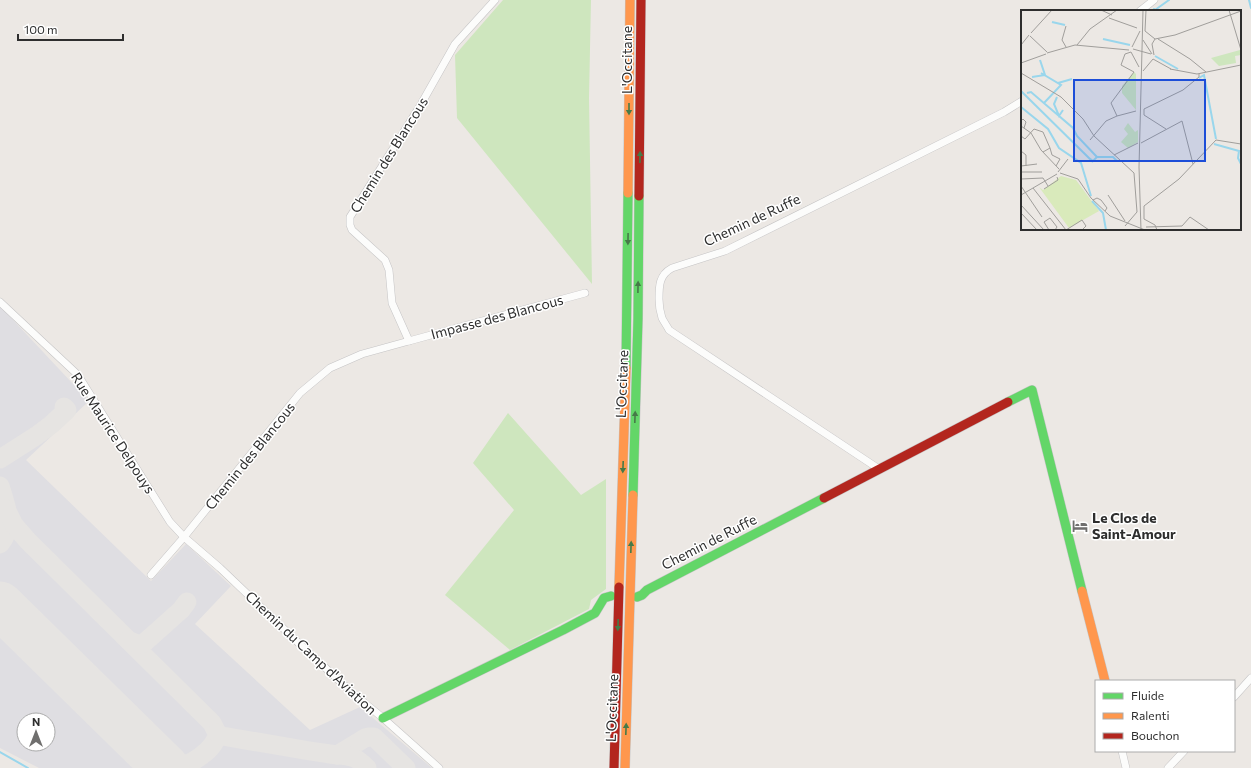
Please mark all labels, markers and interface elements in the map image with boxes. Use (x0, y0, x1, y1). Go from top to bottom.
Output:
inset map (1021, 10, 1241, 230)
scale bar (18, 16, 123, 42)
text: 100 m (24, 22, 58, 36)
street label: L'Occitane (618, 26, 635, 94)
street label: Chemin des Blancous (346, 94, 431, 216)
one-way arrow (626, 103, 632, 116)
one-way arrow (636, 151, 643, 163)
street label: Chemin de Ruffe (701, 190, 803, 249)
one-way arrow (625, 233, 631, 246)
one-way arrow (635, 280, 641, 293)
street label: Impasse des Blancous (429, 291, 565, 342)
street label: L'Occitane (612, 350, 631, 418)
street label: Rue Maurice Delpouys (68, 369, 159, 496)
street label: Chemin des Blancous (201, 398, 298, 513)
one-way arrow (632, 410, 638, 423)
one-way arrow (620, 461, 626, 474)
place label: Le Clos de Saint-Amour (1092, 509, 1176, 542)
street label: Chemin de Ruffe (658, 510, 759, 573)
hotel icon: Le Clos de Saint-Amour (1071, 517, 1089, 535)
one-way arrow (628, 540, 634, 553)
street label: Chemin du Camp d'Aviation (242, 587, 381, 718)
one-way arrow (615, 619, 621, 632)
street label: L'Occitane (602, 674, 621, 742)
legend (1095, 680, 1235, 752)
text: Fluide (1131, 688, 1164, 702)
text: Ralenti (1131, 708, 1170, 722)
north arrow (16, 712, 56, 752)
text: N (32, 715, 40, 728)
one-way arrow (623, 722, 629, 735)
text: Bouchon (1131, 728, 1179, 742)

